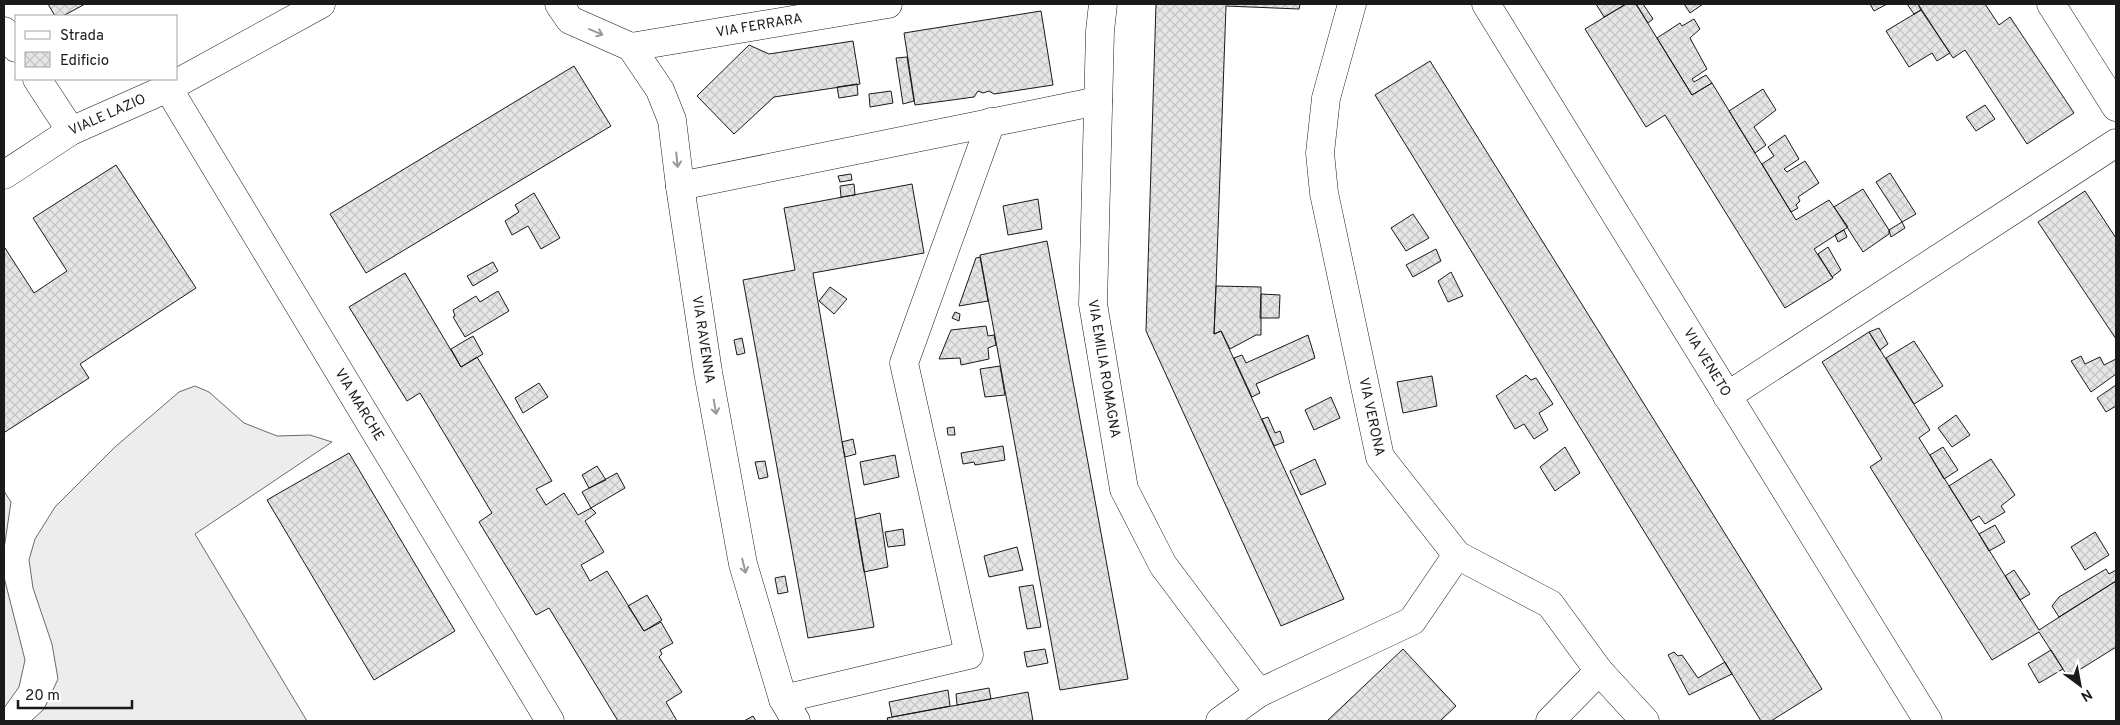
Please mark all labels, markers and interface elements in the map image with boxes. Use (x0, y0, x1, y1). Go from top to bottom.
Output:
street label: VIA FERRARA (715, 10, 804, 41)
legend (15, 15, 178, 80)
text: Strada (60, 27, 104, 46)
one-way arrow (588, 27, 603, 37)
text: Edificio (60, 52, 109, 71)
street label: VIALE LAZIO (66, 90, 149, 139)
one-way arrow (672, 151, 682, 167)
street label: VIA RAVENNA (688, 294, 718, 385)
street label: VIA EMILIA ROMAGNA (1084, 298, 1124, 439)
street label: VIA VENETO (1679, 325, 1735, 400)
street label: VIA MARCHE (331, 365, 388, 444)
street label: VIA VERONA (1355, 376, 1388, 458)
one-way arrow (710, 398, 720, 414)
one-way arrow (740, 558, 750, 574)
north arrow (2055, 660, 2105, 710)
scale bar (18, 678, 131, 710)
text: N (2077, 685, 2095, 705)
text: 20 m (25, 687, 60, 706)

